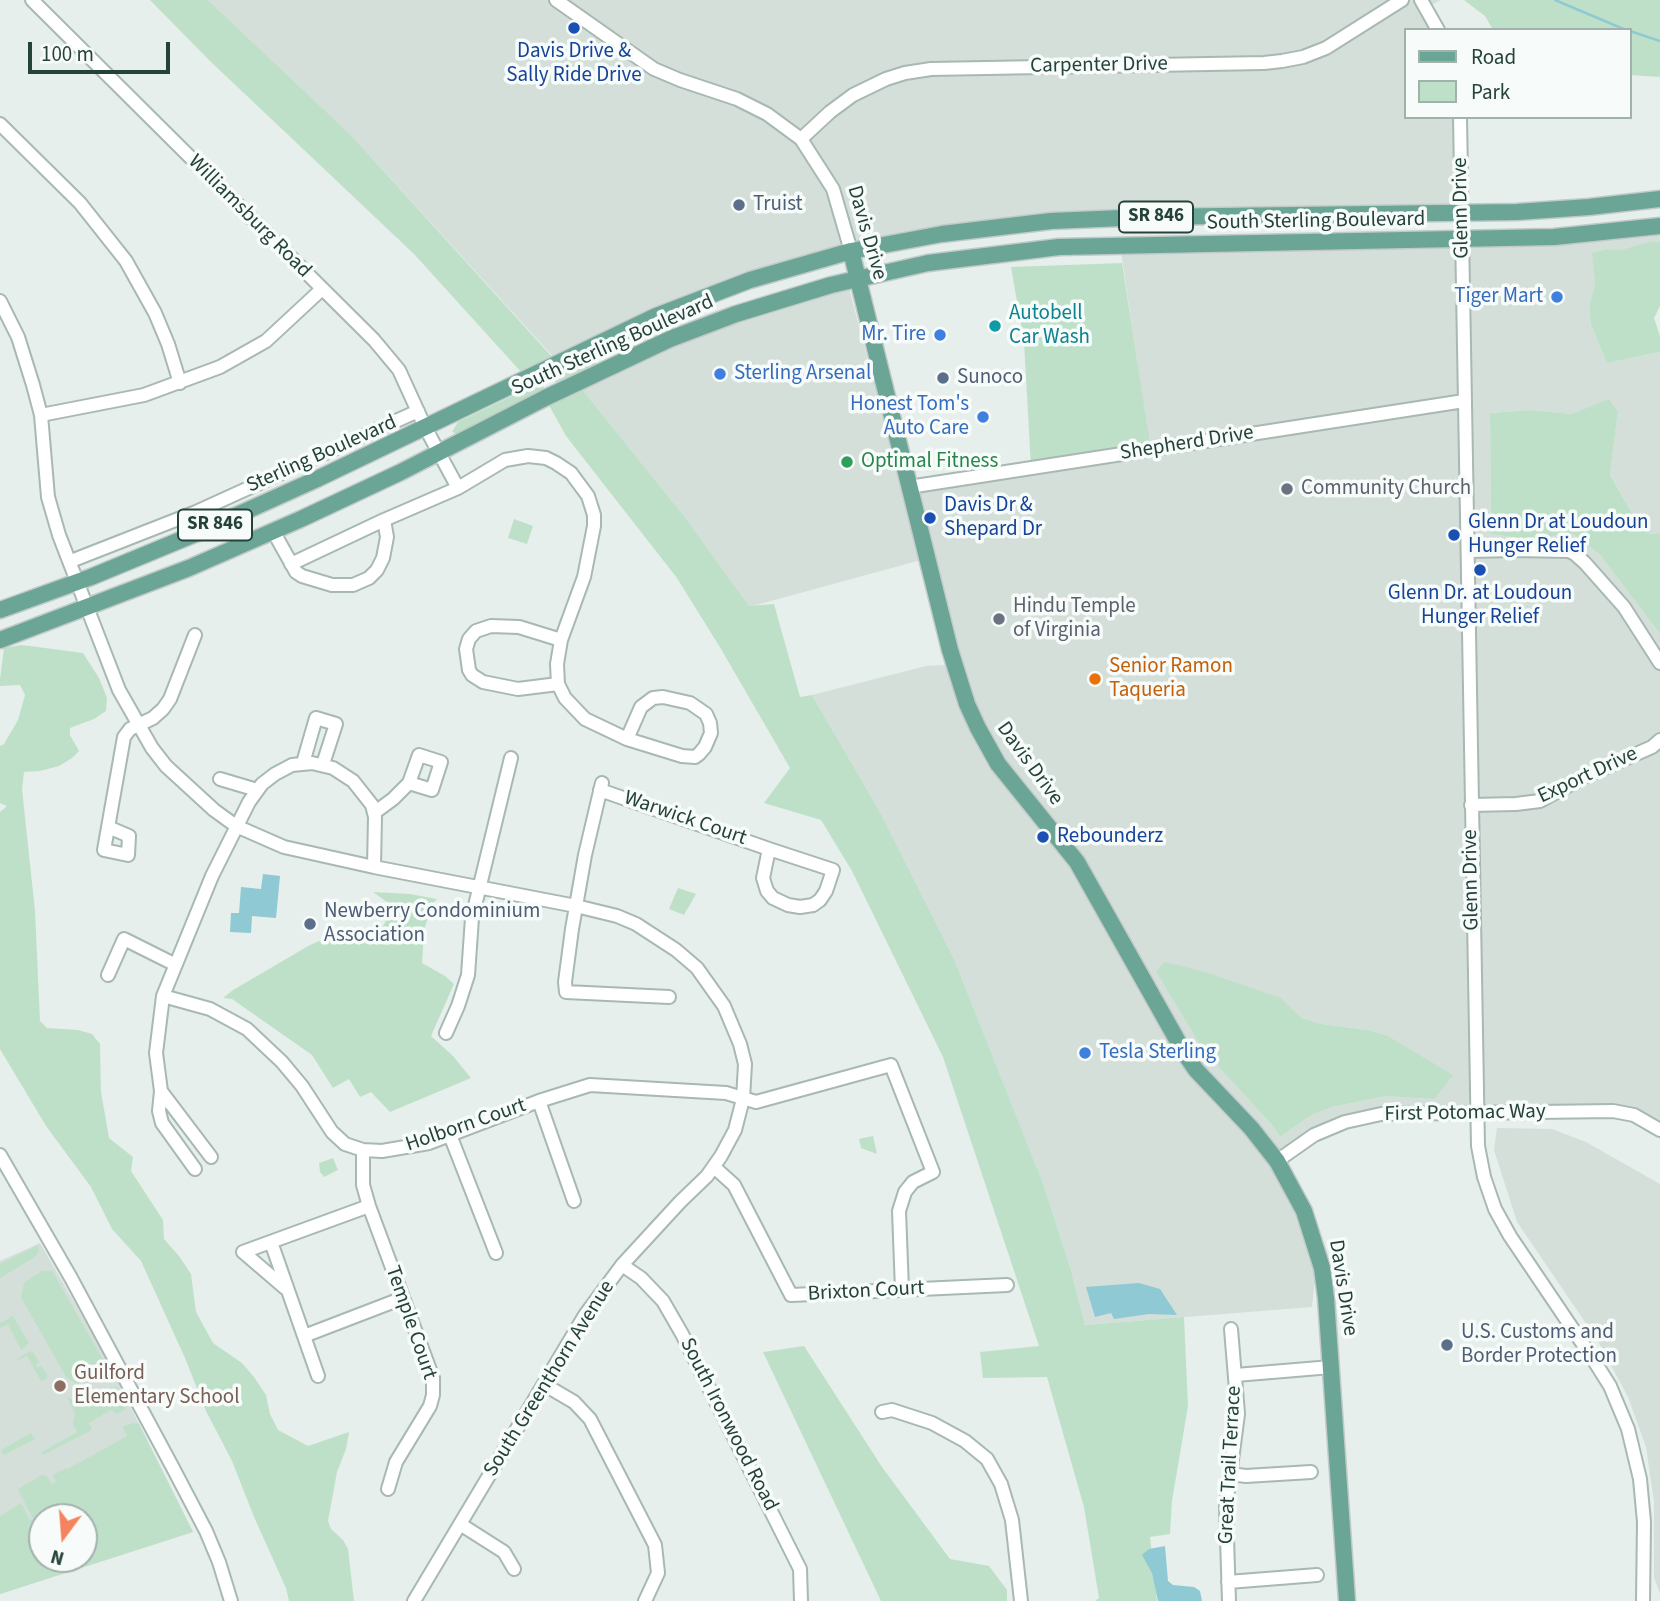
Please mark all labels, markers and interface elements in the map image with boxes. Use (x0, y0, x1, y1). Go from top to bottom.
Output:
marker: Davis Drive & Sally Ride Drive (566, 20, 582, 36)
scale bar (32, 28, 173, 72)
legend (1404, 28, 1632, 119)
text: 100 m (41, 39, 94, 69)
place label: Davis Drive & Sally Ride Drive (506, 39, 642, 89)
text: Road (1471, 42, 1516, 72)
street label: Carpenter Drive (1030, 52, 1168, 80)
text: Park (1471, 77, 1510, 107)
street label: Williamsburg Road (182, 150, 316, 284)
street label: Glenn Drive (1449, 157, 1475, 259)
street label: Davis Drive (841, 183, 891, 283)
place label: Truist (753, 192, 803, 218)
marker: Truist (731, 197, 747, 213)
road number: SR 846 (1119, 202, 1193, 232)
street label: South Sterling Boulevard (1207, 207, 1425, 237)
place label: Tiger Mart (1454, 284, 1543, 310)
marker: Tiger Mart (1549, 289, 1565, 305)
street label: South Sterling Boulevard (508, 290, 718, 402)
place label: Autobell Car Wash (1009, 301, 1090, 351)
marker: Autobell Car Wash (987, 318, 1003, 334)
place label: Mr. Tire (861, 322, 926, 348)
marker: Mr. Tire (932, 327, 948, 343)
place label: Sterling Arsenal (734, 361, 871, 387)
place label: Sunoco (957, 365, 1023, 391)
marker: Sterling Arsenal (712, 366, 728, 382)
marker: Sunoco (935, 370, 951, 386)
place label: Honest Tom's Auto Care (850, 392, 969, 442)
marker: Honest Tom's Auto Care (975, 409, 991, 425)
street label: Sterling Boulevard (243, 411, 401, 499)
street label: Shepherd Drive (1118, 421, 1256, 467)
place label: Optimal Fitness (861, 449, 998, 475)
marker: Optimal Fitness (839, 454, 855, 470)
place label: Community Church (1301, 476, 1471, 502)
marker: Community Church (1279, 481, 1295, 497)
place label: Davis Dr & Shepard Dr (944, 493, 1042, 543)
road number: SR 846 (178, 510, 252, 540)
marker: Davis Dr & Shepard Dr (922, 510, 938, 526)
place label: Glenn Dr at Loudoun Hunger Relief (1468, 510, 1649, 560)
marker: Glenn Dr at Loudoun Hunger Relief (1446, 527, 1462, 543)
marker: Glenn Dr. at Loudoun Hunger Relief (1472, 562, 1488, 578)
place label: Glenn Dr. at Loudoun Hunger Relief (1388, 581, 1572, 631)
place label: Hindu Temple of Virginia (1013, 594, 1136, 644)
marker: Hindu Temple of Virginia (991, 611, 1007, 627)
place label: Senior Ramon Taqueria (1109, 654, 1233, 704)
marker: Senior Ramon Taqueria (1087, 671, 1103, 687)
street label: Davis Drive (990, 717, 1068, 811)
street label: Export Drive (1534, 742, 1642, 810)
street label: Warwick Court (620, 786, 750, 852)
place label: Rebounderz (1057, 824, 1163, 850)
marker: Rebounderz (1035, 829, 1051, 845)
street label: Glenn Drive (1459, 829, 1485, 931)
place label: Newberry Condominium Association (324, 899, 540, 949)
marker: Newberry Condominium Association (302, 916, 318, 932)
place label: Tesla Sterling (1099, 1040, 1216, 1066)
marker: Tesla Sterling (1077, 1045, 1093, 1061)
street label: Holborn Court (403, 1094, 529, 1158)
street label: First Potomac Way (1384, 1100, 1546, 1128)
street label: Davis Drive (1322, 1238, 1362, 1338)
street label: Temple Court (379, 1263, 441, 1383)
street label: South Greenthorn Avenue (479, 1276, 621, 1482)
street label: Brixton Court (807, 1276, 925, 1308)
place label: U.S. Customs and Border Protection (1461, 1320, 1617, 1370)
street label: South Ironwood Road (673, 1334, 783, 1516)
marker: U.S. Customs and Border Protection (1439, 1337, 1455, 1353)
place label: Guilford Elementary School (74, 1361, 240, 1411)
marker: Guilford Elementary School (52, 1378, 68, 1394)
street label: Great Trail Terrace (1214, 1385, 1248, 1545)
north arrow (28, 1503, 98, 1573)
text: N (48, 1542, 67, 1571)

